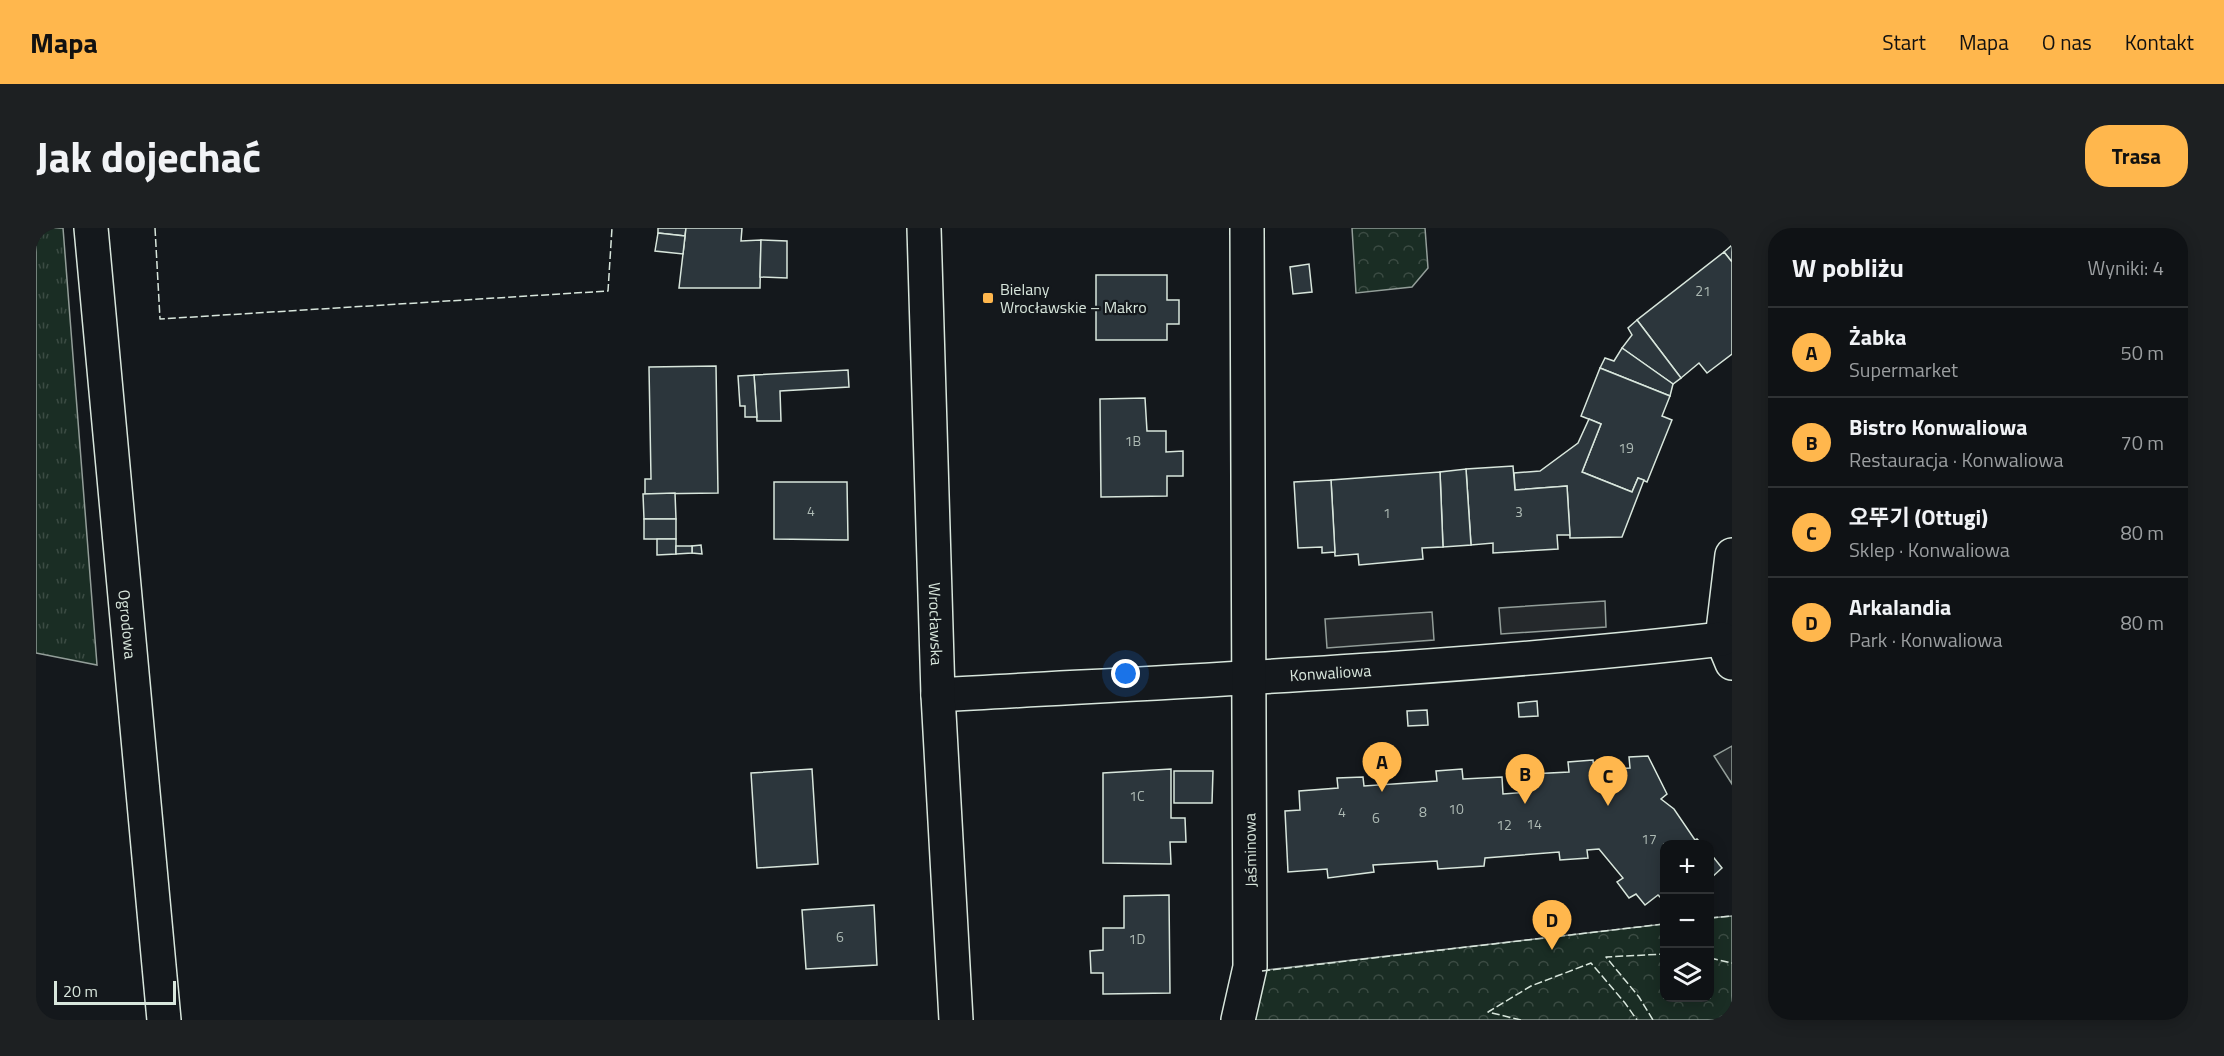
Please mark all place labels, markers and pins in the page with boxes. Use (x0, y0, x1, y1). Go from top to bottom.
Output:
place label: Bielany Wrocławskie – Makro (1000, 277, 1147, 319)
marker: Bielany Wrocławskie – Makro (981, 291, 995, 305)
pin: A (1362, 742, 1402, 792)
pin: B (1506, 754, 1544, 804)
pin: C (1588, 756, 1628, 806)
pin: D (1532, 900, 1572, 950)

